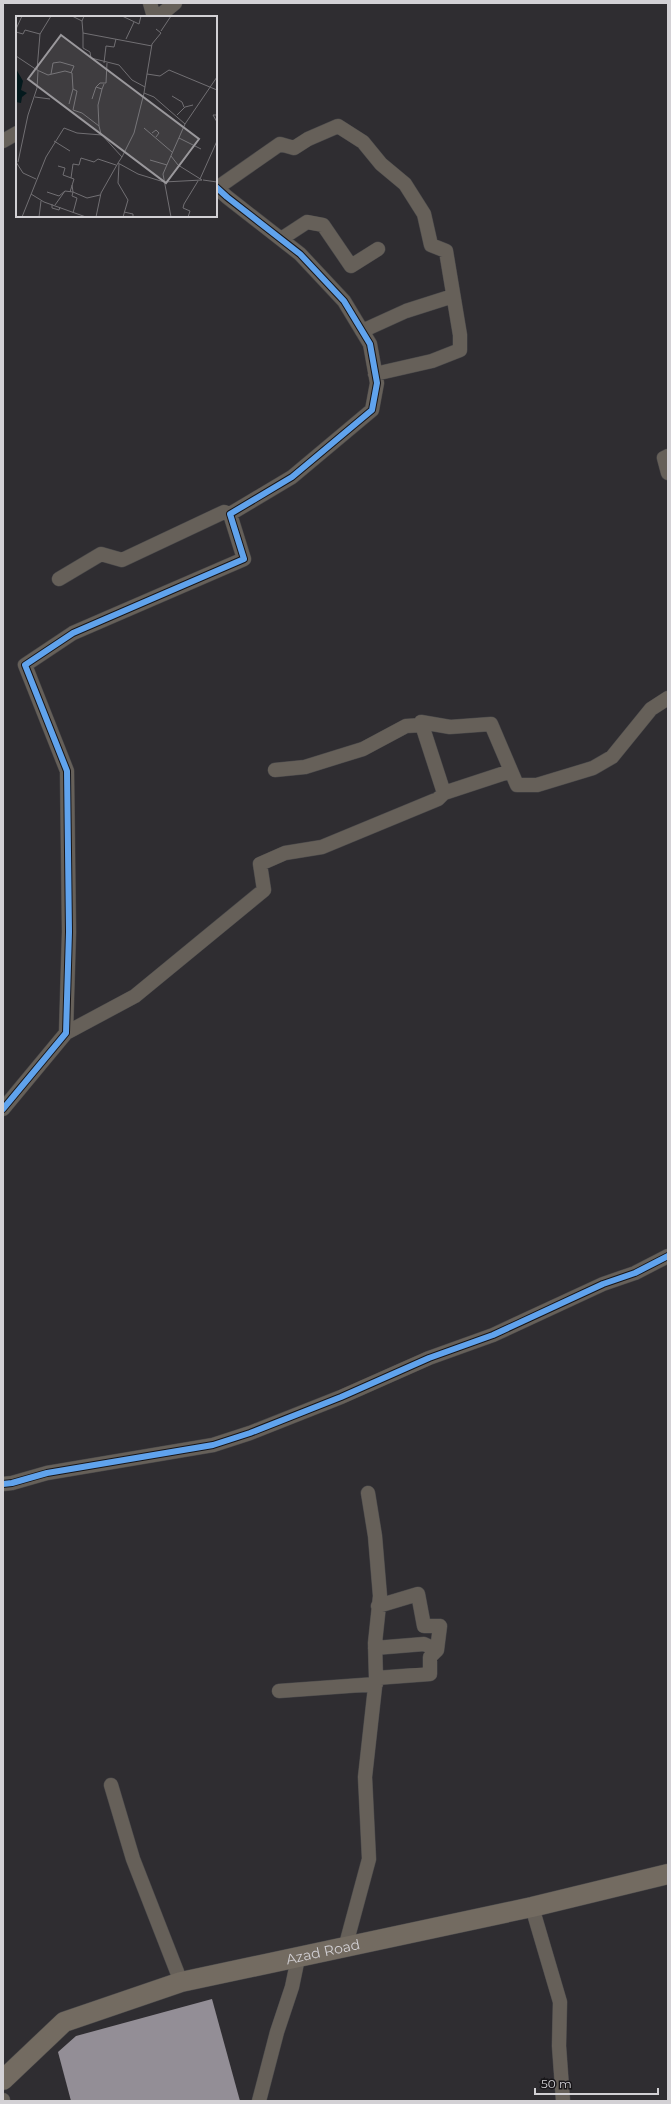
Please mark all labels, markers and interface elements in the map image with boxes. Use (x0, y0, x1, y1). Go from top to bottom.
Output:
inset map (16, 16, 217, 217)
street label: Azad Road (284, 1935, 362, 1968)
scale bar (535, 2070, 658, 2096)
text: 50 m (541, 2076, 572, 2091)

